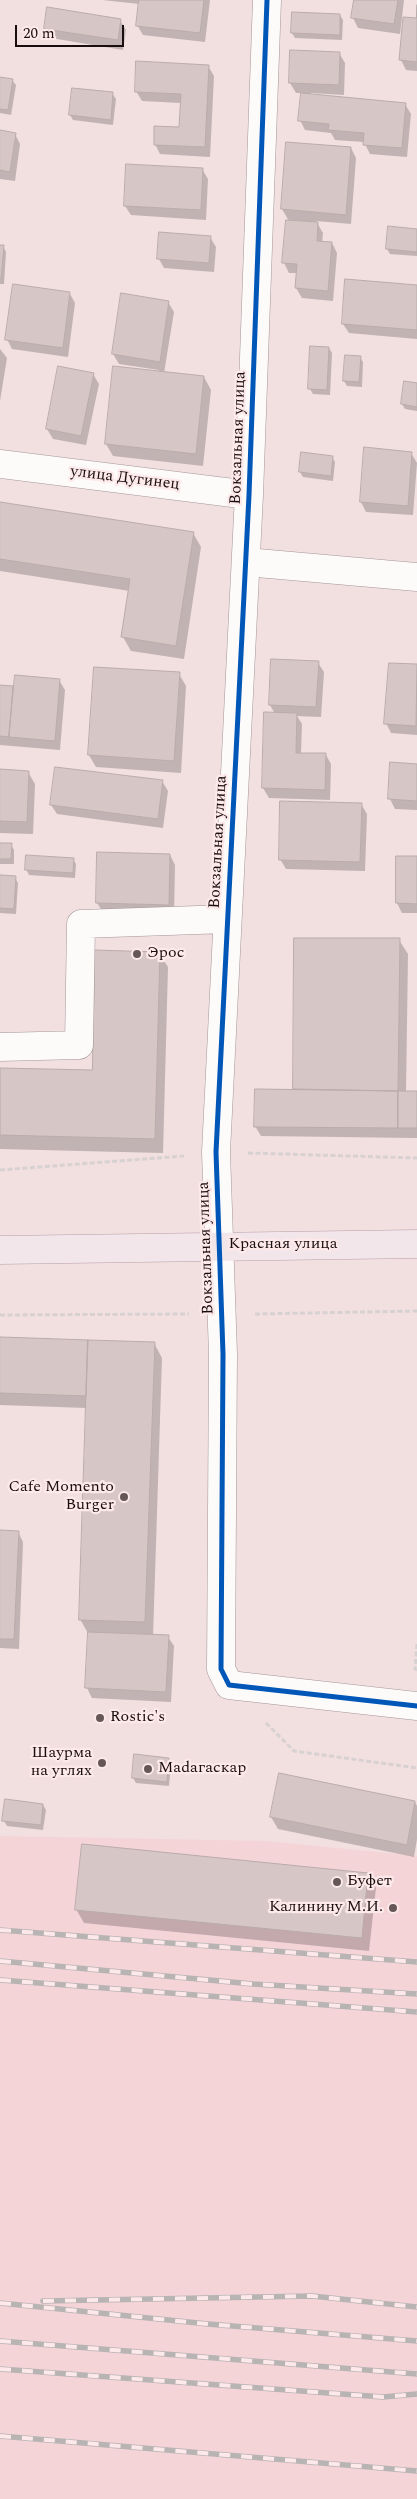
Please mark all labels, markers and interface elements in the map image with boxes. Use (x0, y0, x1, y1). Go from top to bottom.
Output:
scale bar (18, 15, 126, 47)
text: 20 m (23, 22, 55, 45)
street label: Вокзальная улица (227, 371, 251, 505)
street label: улица Дугинец (69, 463, 181, 495)
street label: Вокзальная улица (206, 775, 232, 909)
place label: Эрос (147, 944, 184, 964)
marker: Эрос (131, 948, 143, 960)
street label: Вокзальная улица (195, 1181, 219, 1315)
street label: Красная улица (228, 1235, 338, 1255)
place label: Cafe Momento Burger (8, 1478, 114, 1516)
marker: Cafe Momento Burger (118, 1491, 130, 1503)
place label: Rostic's (110, 1708, 165, 1728)
marker: Rostic's (94, 1712, 106, 1724)
place label: Шаурма на углях (31, 1744, 92, 1782)
marker: Шаурма на углях (96, 1757, 108, 1769)
place label: Madaгаскар (158, 1759, 246, 1779)
marker: Madaгаскар (142, 1763, 154, 1775)
place label: Буфет (347, 1872, 392, 1892)
marker: Буфет (331, 1876, 343, 1888)
place label: Калинину М.И. (269, 1898, 383, 1918)
marker: Калинину М.И. (387, 1902, 399, 1914)

